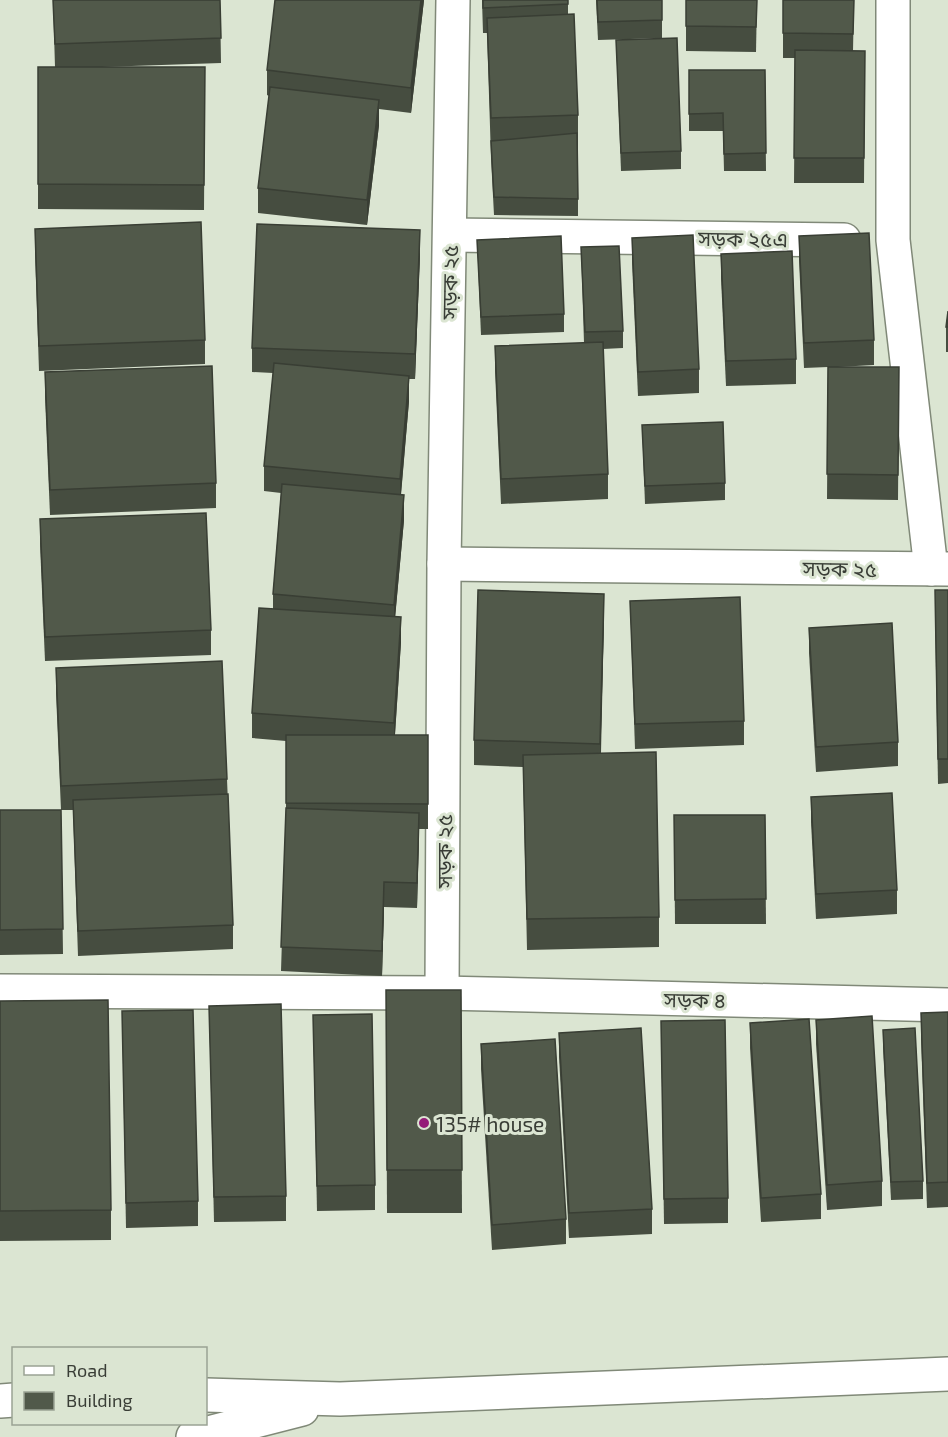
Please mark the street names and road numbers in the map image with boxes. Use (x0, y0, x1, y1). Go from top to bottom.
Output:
street label: সড়ক ২৫এ (697, 225, 788, 251)
street label: সড়ক ২৫ (436, 245, 462, 320)
street label: সড়ক ২৫ (802, 555, 877, 581)
street label: সড়ক ২৫ (431, 814, 456, 889)
street label: সড়ক ৪ (663, 986, 726, 1012)

